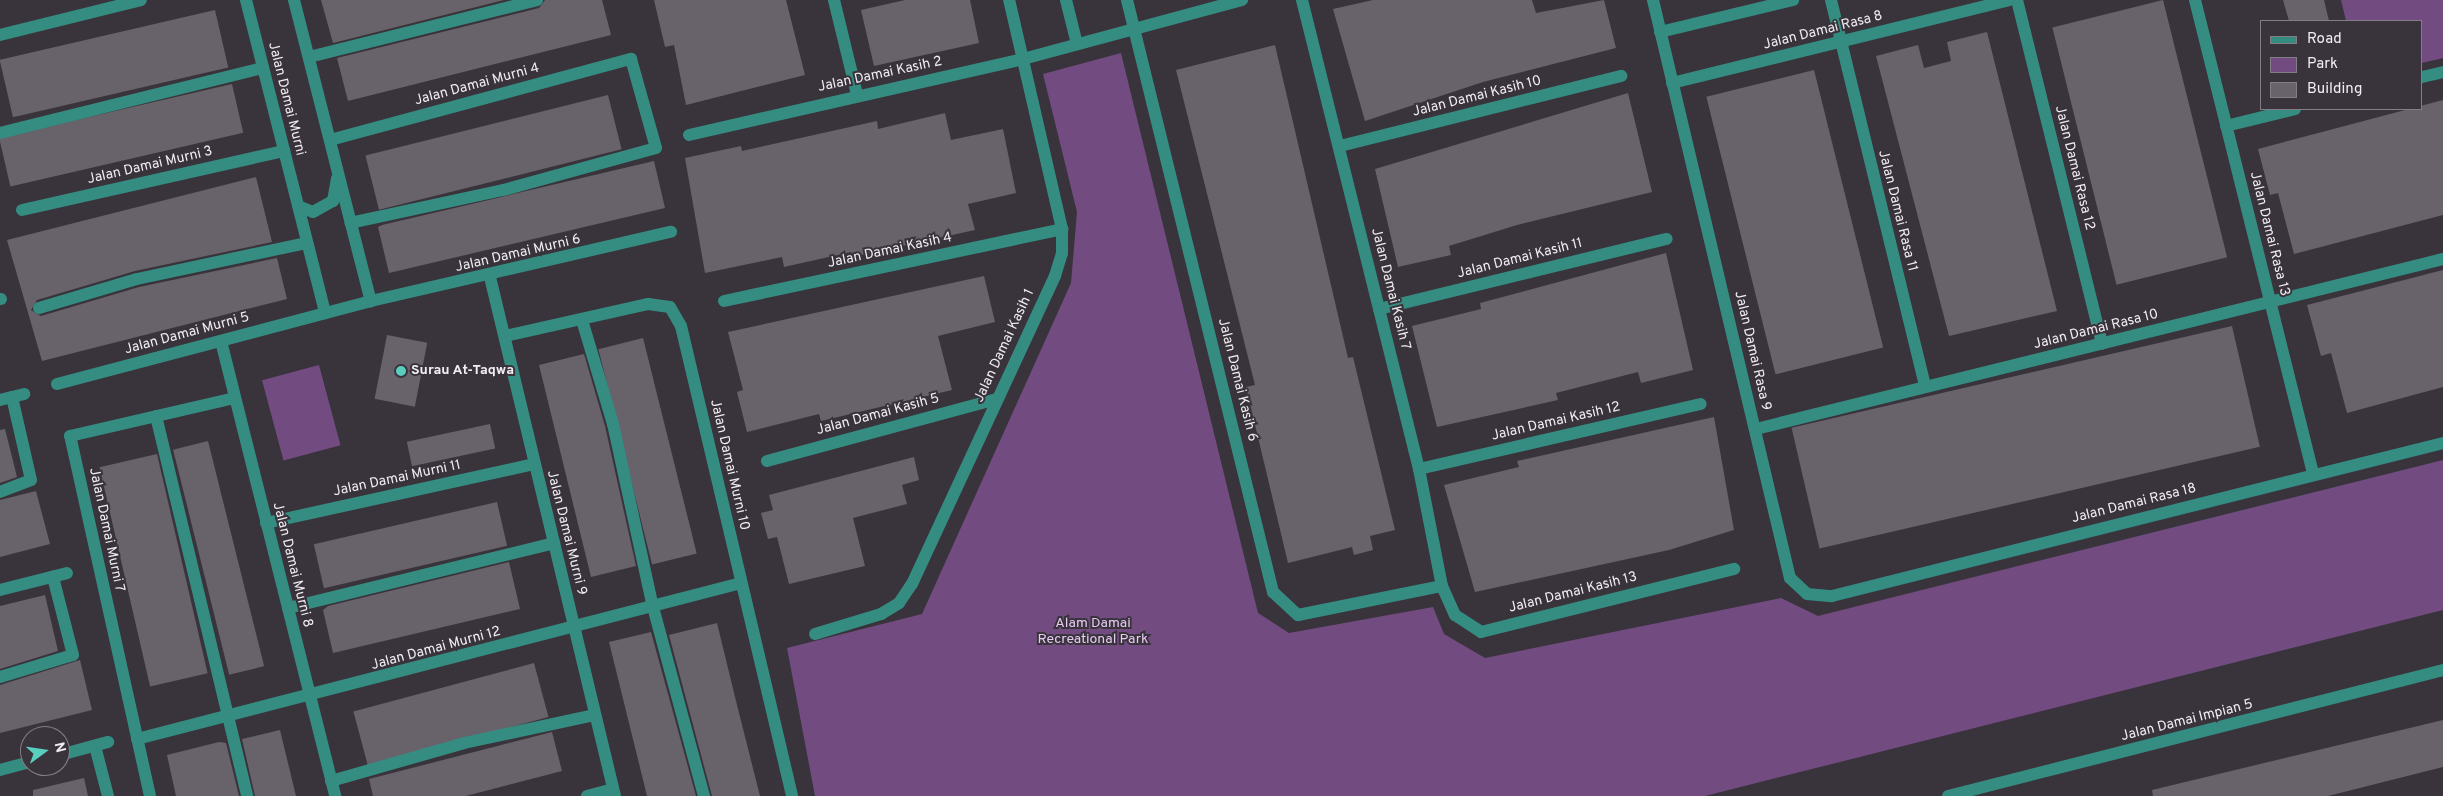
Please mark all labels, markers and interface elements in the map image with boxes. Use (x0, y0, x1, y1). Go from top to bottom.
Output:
street label: Jalan Damai Rasa 8 (1762, 8, 1884, 54)
legend (2260, 20, 2423, 110)
text: Road (2307, 30, 2342, 49)
street label: Jalan Damai Murni (264, 40, 308, 158)
street label: Jalan Damai Kasih 2 (816, 54, 944, 96)
text: Park (2307, 55, 2338, 74)
street label: Jalan Damai Murni 4 (413, 60, 541, 110)
street label: Jalan Damai Kasih 10 (1411, 73, 1543, 121)
text: Building (2307, 80, 2362, 99)
street label: Jalan Damai Rasa 12 (2050, 104, 2098, 232)
street label: Jalan Damai Murni 3 (86, 143, 214, 189)
street label: Jalan Damai Rasa 11 (1874, 149, 1920, 273)
street label: Jalan Damai Rasa 13 (2245, 170, 2293, 298)
street label: Jalan Damai Kasih 7 (1367, 226, 1413, 352)
street label: Jalan Damai Kasih 4 (826, 230, 954, 272)
street label: Jalan Damai Murni 6 (454, 231, 582, 277)
street label: Jalan Damai Kasih 11 (1456, 235, 1584, 283)
street label: Jalan Damai Kasih 1 (971, 287, 1039, 405)
street label: Jalan Damai Rasa 9 (1730, 290, 1774, 412)
street label: Jalan Damai Rasa 10 (2032, 306, 2160, 354)
street label: Jalan Damai Murni 5 (123, 309, 251, 359)
street label: Jalan Damai Kasih 6 (1214, 317, 1260, 443)
place label: Surau At-Taqwa (411, 363, 515, 379)
marker: Surau At-Taqwa (395, 365, 407, 377)
street label: Jalan Damai Kasih 5 (815, 390, 941, 440)
street label: Jalan Damai Murni 10 (706, 398, 752, 532)
street label: Jalan Damai Kasih 12 (1490, 399, 1622, 445)
street label: Jalan Damai Murni 11 (332, 457, 462, 501)
street label: Jalan Damai Murni 7 (85, 466, 127, 594)
street label: Jalan Damai Murni 9 (542, 469, 590, 597)
street label: Jalan Damai Rasa 18 (2070, 480, 2198, 528)
street label: Jalan Damai Murni 8 (268, 501, 316, 629)
street label: Jalan Damai Kasih 13 (1507, 569, 1639, 617)
park label: Alam Damai Recreational Park (1038, 616, 1148, 648)
street label: Jalan Damai Murni 12 (369, 624, 503, 674)
street label: Jalan Damai Impian 5 (2119, 696, 2255, 746)
north arrow (20, 726, 70, 776)
text: N (50, 741, 69, 754)

